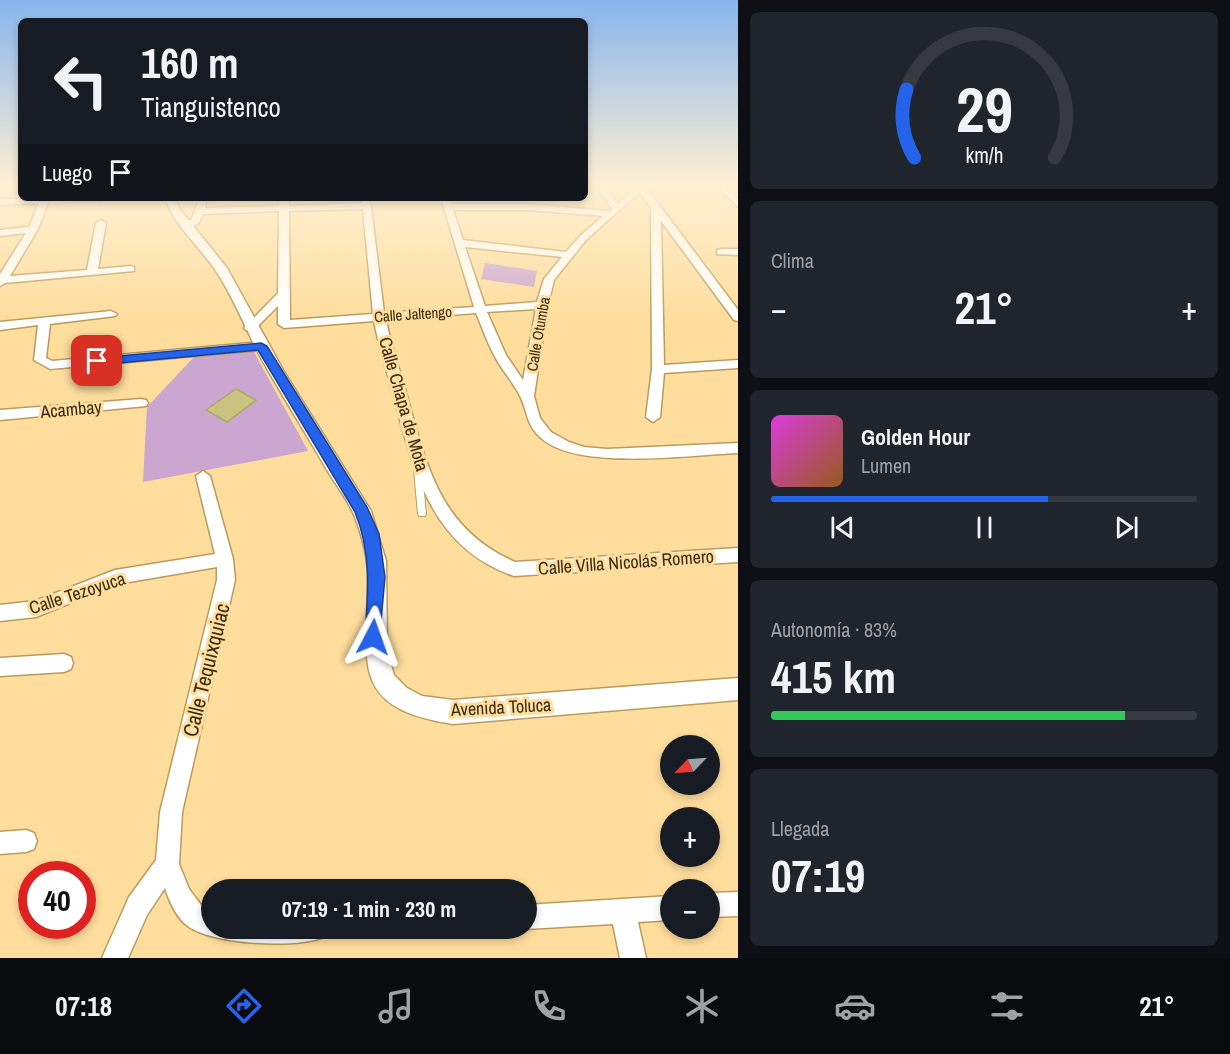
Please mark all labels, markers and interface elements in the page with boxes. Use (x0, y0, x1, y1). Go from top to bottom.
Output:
text: 160 m (141, 35, 239, 91)
icon: left (42, 42, 120, 120)
text: 29 (956, 67, 1012, 151)
text: Tianguistenco (141, 89, 281, 125)
text: km/h (965, 141, 1003, 170)
icon: arrive (104, 156, 137, 189)
text: Luego (42, 158, 92, 188)
text: Clima (771, 247, 814, 274)
text: 21° (954, 277, 1014, 338)
text: − (771, 286, 787, 330)
text: + (1181, 286, 1197, 330)
street label: Calle Otumba (521, 295, 555, 373)
street label: Calle Jaltengo (373, 301, 453, 327)
street label: Calle Chapa de Mota (373, 334, 435, 474)
pin (71, 335, 122, 386)
icon: arrive (80, 344, 113, 377)
street label: Acambay (38, 394, 103, 424)
text: Golden Hour (861, 422, 970, 452)
text: Lumen (861, 452, 911, 479)
icon: previous (826, 511, 859, 544)
icon: pause (968, 511, 1001, 544)
icon: next (1110, 511, 1143, 544)
street label: Calle Villa Nicolás Romero (537, 543, 715, 581)
street label: Calle Tezoyuca (26, 566, 128, 620)
street label: Calle Tequixquiac (175, 600, 237, 740)
position arrow (341, 605, 405, 669)
text: Autonomía · 83% (771, 616, 897, 643)
text: 415 km (771, 646, 896, 707)
street label: Avenida Toluca (449, 692, 552, 722)
north arrow (660, 735, 720, 795)
map controls (660, 735, 720, 939)
button: + (660, 807, 720, 867)
text: Llegada (771, 815, 829, 842)
text: 07:19 (771, 845, 865, 906)
speed limit sign: 40 (18, 861, 96, 939)
button: − (660, 879, 720, 939)
text: 07:19 · 1 min · 230 m (282, 894, 456, 924)
icon: directions (223, 985, 265, 1027)
icon: music (375, 985, 417, 1027)
icon: phone (528, 985, 570, 1027)
icon: climate (681, 985, 723, 1027)
icon: car (834, 985, 876, 1027)
icon: filters (986, 985, 1028, 1027)
text: 07:18 (55, 988, 112, 1024)
text: 21° (1139, 988, 1175, 1024)

